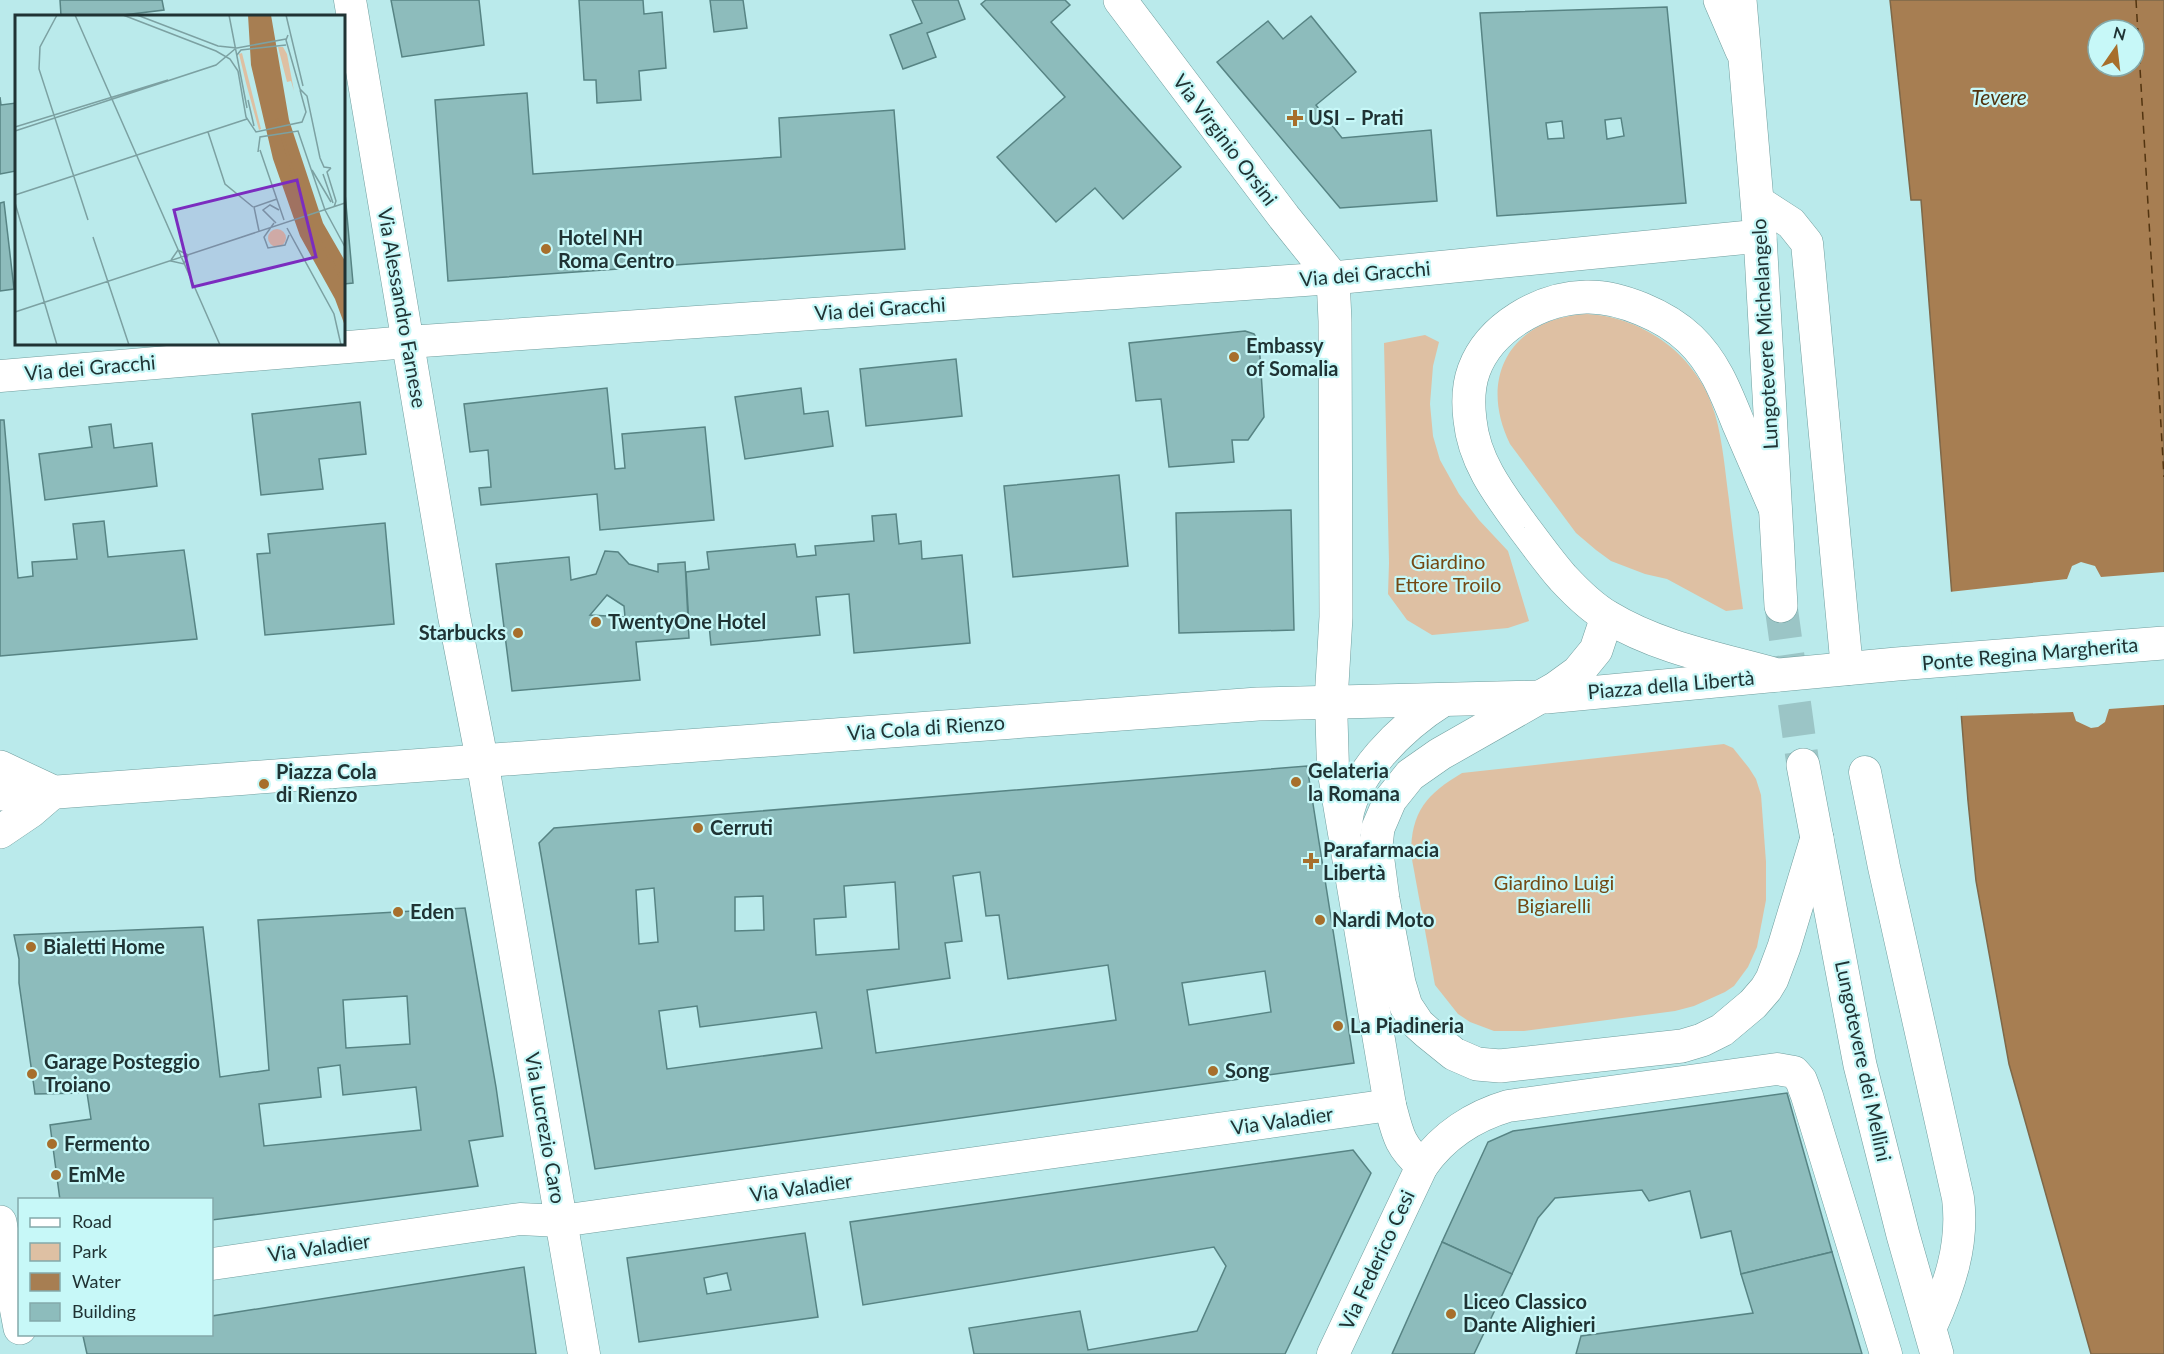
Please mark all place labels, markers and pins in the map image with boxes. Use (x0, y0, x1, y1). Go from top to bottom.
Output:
place label: USI – Prati (1308, 105, 1404, 129)
marker: USI – Prati (1286, 109, 1304, 127)
place label: Hotel NH Roma Centro (558, 225, 674, 272)
marker: Hotel NH Roma Centro (539, 242, 553, 256)
place label: Embassy of Somalia (1246, 333, 1338, 380)
marker: Embassy of Somalia (1227, 350, 1241, 364)
place label: TwentyOne Hotel (608, 609, 766, 633)
marker: TwentyOne Hotel (589, 615, 603, 629)
place label: Starbucks (419, 620, 506, 644)
marker: Starbucks (511, 626, 525, 640)
place label: Gelateria la Romana (1308, 758, 1400, 805)
place label: Piazza Cola di Rienzo (276, 759, 377, 806)
marker: Gelateria la Romana (1289, 775, 1303, 789)
marker: Piazza Cola di Rienzo (257, 777, 271, 791)
place label: Cerruti (710, 815, 773, 839)
marker: Cerruti (691, 821, 705, 835)
place label: Parafarmacia Libertà (1323, 837, 1439, 884)
marker: Parafarmacia Libertà (1304, 854, 1318, 868)
place label: Eden (410, 899, 454, 923)
marker: Eden (391, 905, 405, 919)
place label: Nardi Moto (1332, 907, 1435, 931)
marker: Nardi Moto (1313, 913, 1327, 927)
place label: Bialetti Home (43, 934, 165, 958)
marker: Bialetti Home (24, 940, 38, 954)
place label: La Piadineria (1350, 1013, 1464, 1037)
marker: La Piadineria (1331, 1019, 1345, 1033)
place label: Garage Posteggio Troiano (44, 1049, 200, 1096)
place label: Song (1225, 1058, 1270, 1082)
marker: Song (1206, 1064, 1220, 1078)
marker: Garage Posteggio Troiano (25, 1067, 39, 1081)
place label: Fermento (64, 1131, 150, 1155)
marker: Fermento (45, 1137, 59, 1151)
place label: EmMe (68, 1162, 125, 1186)
marker: EmMe (49, 1168, 63, 1182)
place label: Liceo Classico Dante Alighieri (1463, 1289, 1596, 1336)
marker: Liceo Classico Dante Alighieri (1444, 1307, 1458, 1321)

